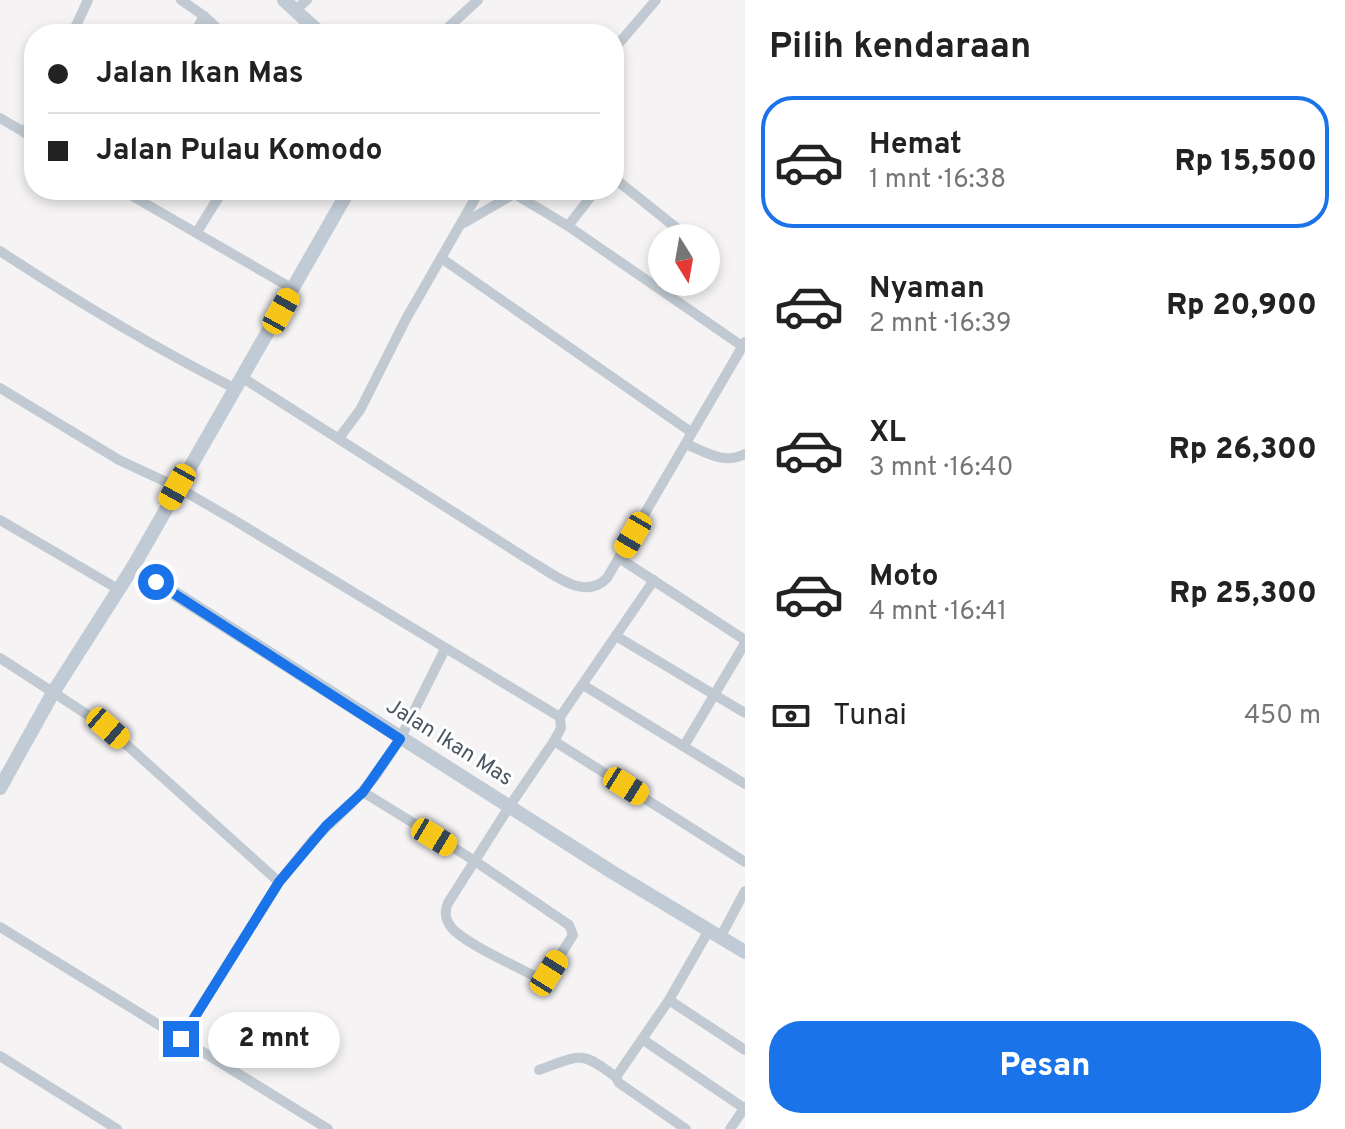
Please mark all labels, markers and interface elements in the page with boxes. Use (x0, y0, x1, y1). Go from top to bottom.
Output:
text: Pilih kendaraan (769, 25, 1031, 71)
text: Jalan Ikan Mas (96, 56, 303, 93)
icon: car (773, 126, 845, 198)
text: Hemat (869, 127, 962, 164)
text: Jalan Pulau Komodo (96, 133, 383, 170)
text: Rp 15,500 (1175, 144, 1317, 181)
text: 1 mnt · 16:38 (869, 164, 1006, 197)
north arrow (648, 224, 720, 296)
map controls (648, 224, 720, 296)
icon: car (773, 270, 845, 342)
text: Nyaman (869, 271, 985, 308)
car (259, 284, 303, 338)
text: Rp 20,900 (1166, 288, 1317, 325)
text: 2 mnt · 16:39 (869, 308, 1011, 341)
icon: car (773, 414, 845, 486)
text: XL (869, 415, 906, 452)
text: Rp 26,300 (1169, 432, 1317, 469)
text: 3 mnt · 16:40 (869, 452, 1013, 485)
car (155, 460, 199, 514)
car (611, 508, 655, 562)
icon: car (773, 558, 845, 630)
text: Moto (869, 559, 939, 596)
route start (138, 564, 174, 600)
text: Rp 25,300 (1169, 576, 1317, 613)
text: 4 mnt · 16:41 (869, 596, 1007, 629)
street label: Jalan Ikan Mas (381, 693, 517, 793)
icon: cash (769, 694, 813, 738)
text: Tunai (833, 698, 907, 735)
text: 450 m (1244, 700, 1321, 733)
car (82, 703, 134, 753)
car (599, 763, 653, 809)
car (407, 814, 461, 860)
car (526, 946, 572, 1000)
callout: 2 mnt (209, 1011, 341, 1067)
route end (163, 1021, 199, 1057)
button: Pesan (769, 1021, 1321, 1113)
text: 2 mnt (238, 1023, 310, 1056)

